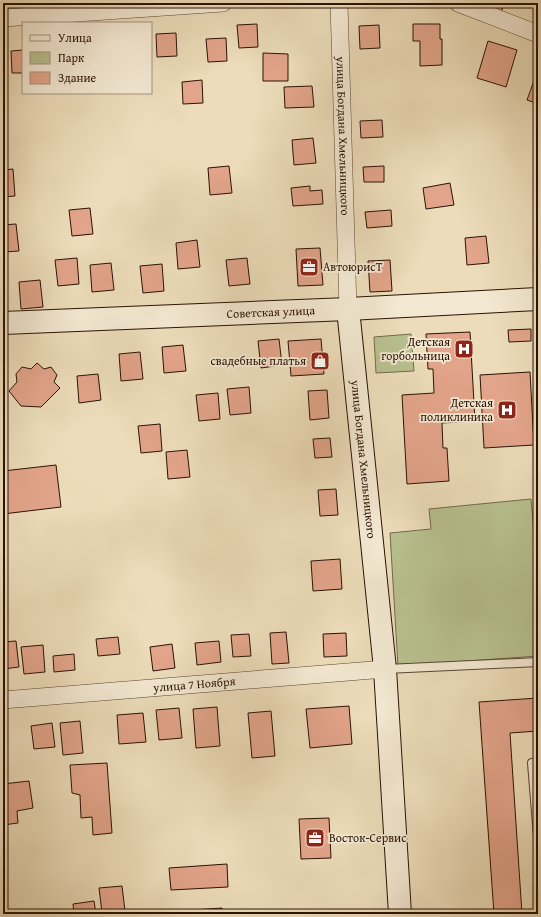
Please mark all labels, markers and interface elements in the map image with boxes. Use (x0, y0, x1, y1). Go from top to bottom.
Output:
legend (22, 22, 152, 94)
text: Улица (58, 29, 92, 46)
text: Парк (58, 49, 85, 66)
street label: улица Богдана Хмельницкого (333, 55, 354, 216)
text: Здание (58, 69, 97, 86)
office icon: АвтоюрисТ (298, 256, 320, 278)
place label: АвтоюрисТ (323, 258, 383, 275)
street label: Советская улица (226, 301, 316, 322)
place label: Детская горбольница (381, 333, 450, 364)
hospital icon: Детская горбольница (453, 338, 475, 360)
shop icon: свадебные платья (309, 350, 331, 372)
place label: свадебные платья (211, 352, 306, 369)
street label: улица Богдана Хмельницкого (347, 378, 381, 539)
place label: Детская поликлиника (420, 394, 493, 425)
hospital icon: Детская поликлиника (496, 399, 518, 421)
street label: улица 7 Ноября (152, 672, 236, 696)
office icon: Восток-Сервис (304, 827, 326, 849)
place label: Восток-Сервис (329, 829, 407, 846)

